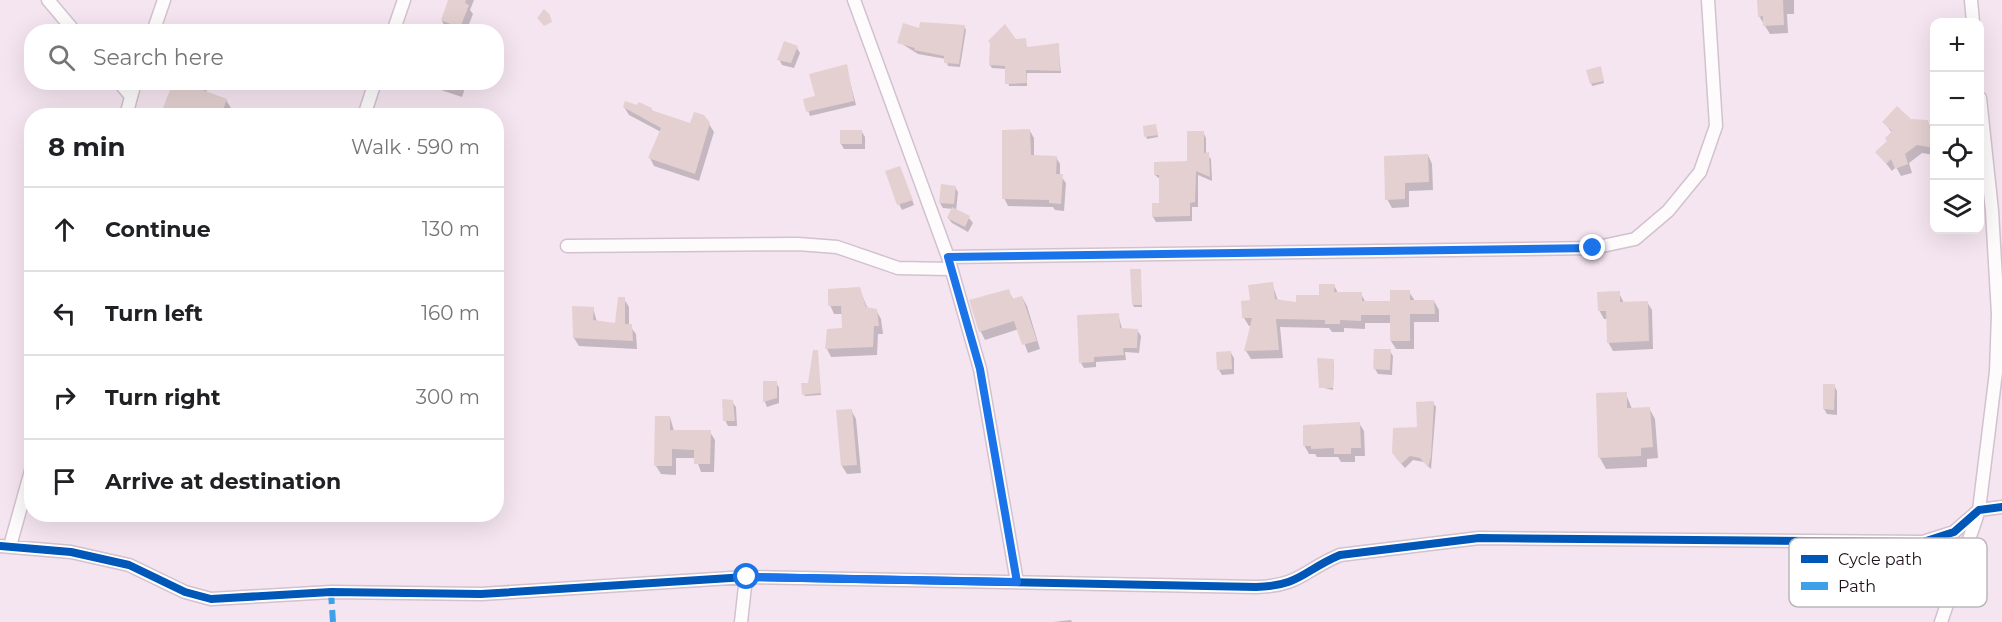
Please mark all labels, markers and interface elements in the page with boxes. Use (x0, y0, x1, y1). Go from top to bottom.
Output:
map controls (1930, 18, 1984, 234)
button: + (1930, 18, 1984, 72)
search box (24, 24, 504, 90)
icon: search (45, 41, 78, 74)
text: Search here (93, 44, 224, 71)
button: − (1930, 72, 1984, 126)
button: locate (1930, 126, 1984, 180)
text: 8 min (48, 131, 126, 163)
text: Walk · 590 m (351, 135, 480, 159)
button: layers (1930, 180, 1984, 234)
icon: ahead (48, 213, 81, 246)
text: Continue (105, 216, 211, 243)
text: 130 m (422, 217, 480, 241)
route end (1579, 234, 1605, 260)
icon: left (48, 297, 81, 330)
text: Turn left (105, 300, 203, 327)
text: 160 m (421, 301, 480, 325)
icon: right (48, 381, 81, 414)
text: Turn right (105, 384, 220, 411)
text: 300 m (416, 385, 480, 409)
icon: arrive (48, 465, 81, 498)
text: Arrive at destination (105, 468, 341, 495)
legend (1789, 538, 1987, 607)
text: Cycle path (1838, 550, 1922, 569)
route start (733, 563, 759, 589)
text: Path (1838, 577, 1876, 596)

